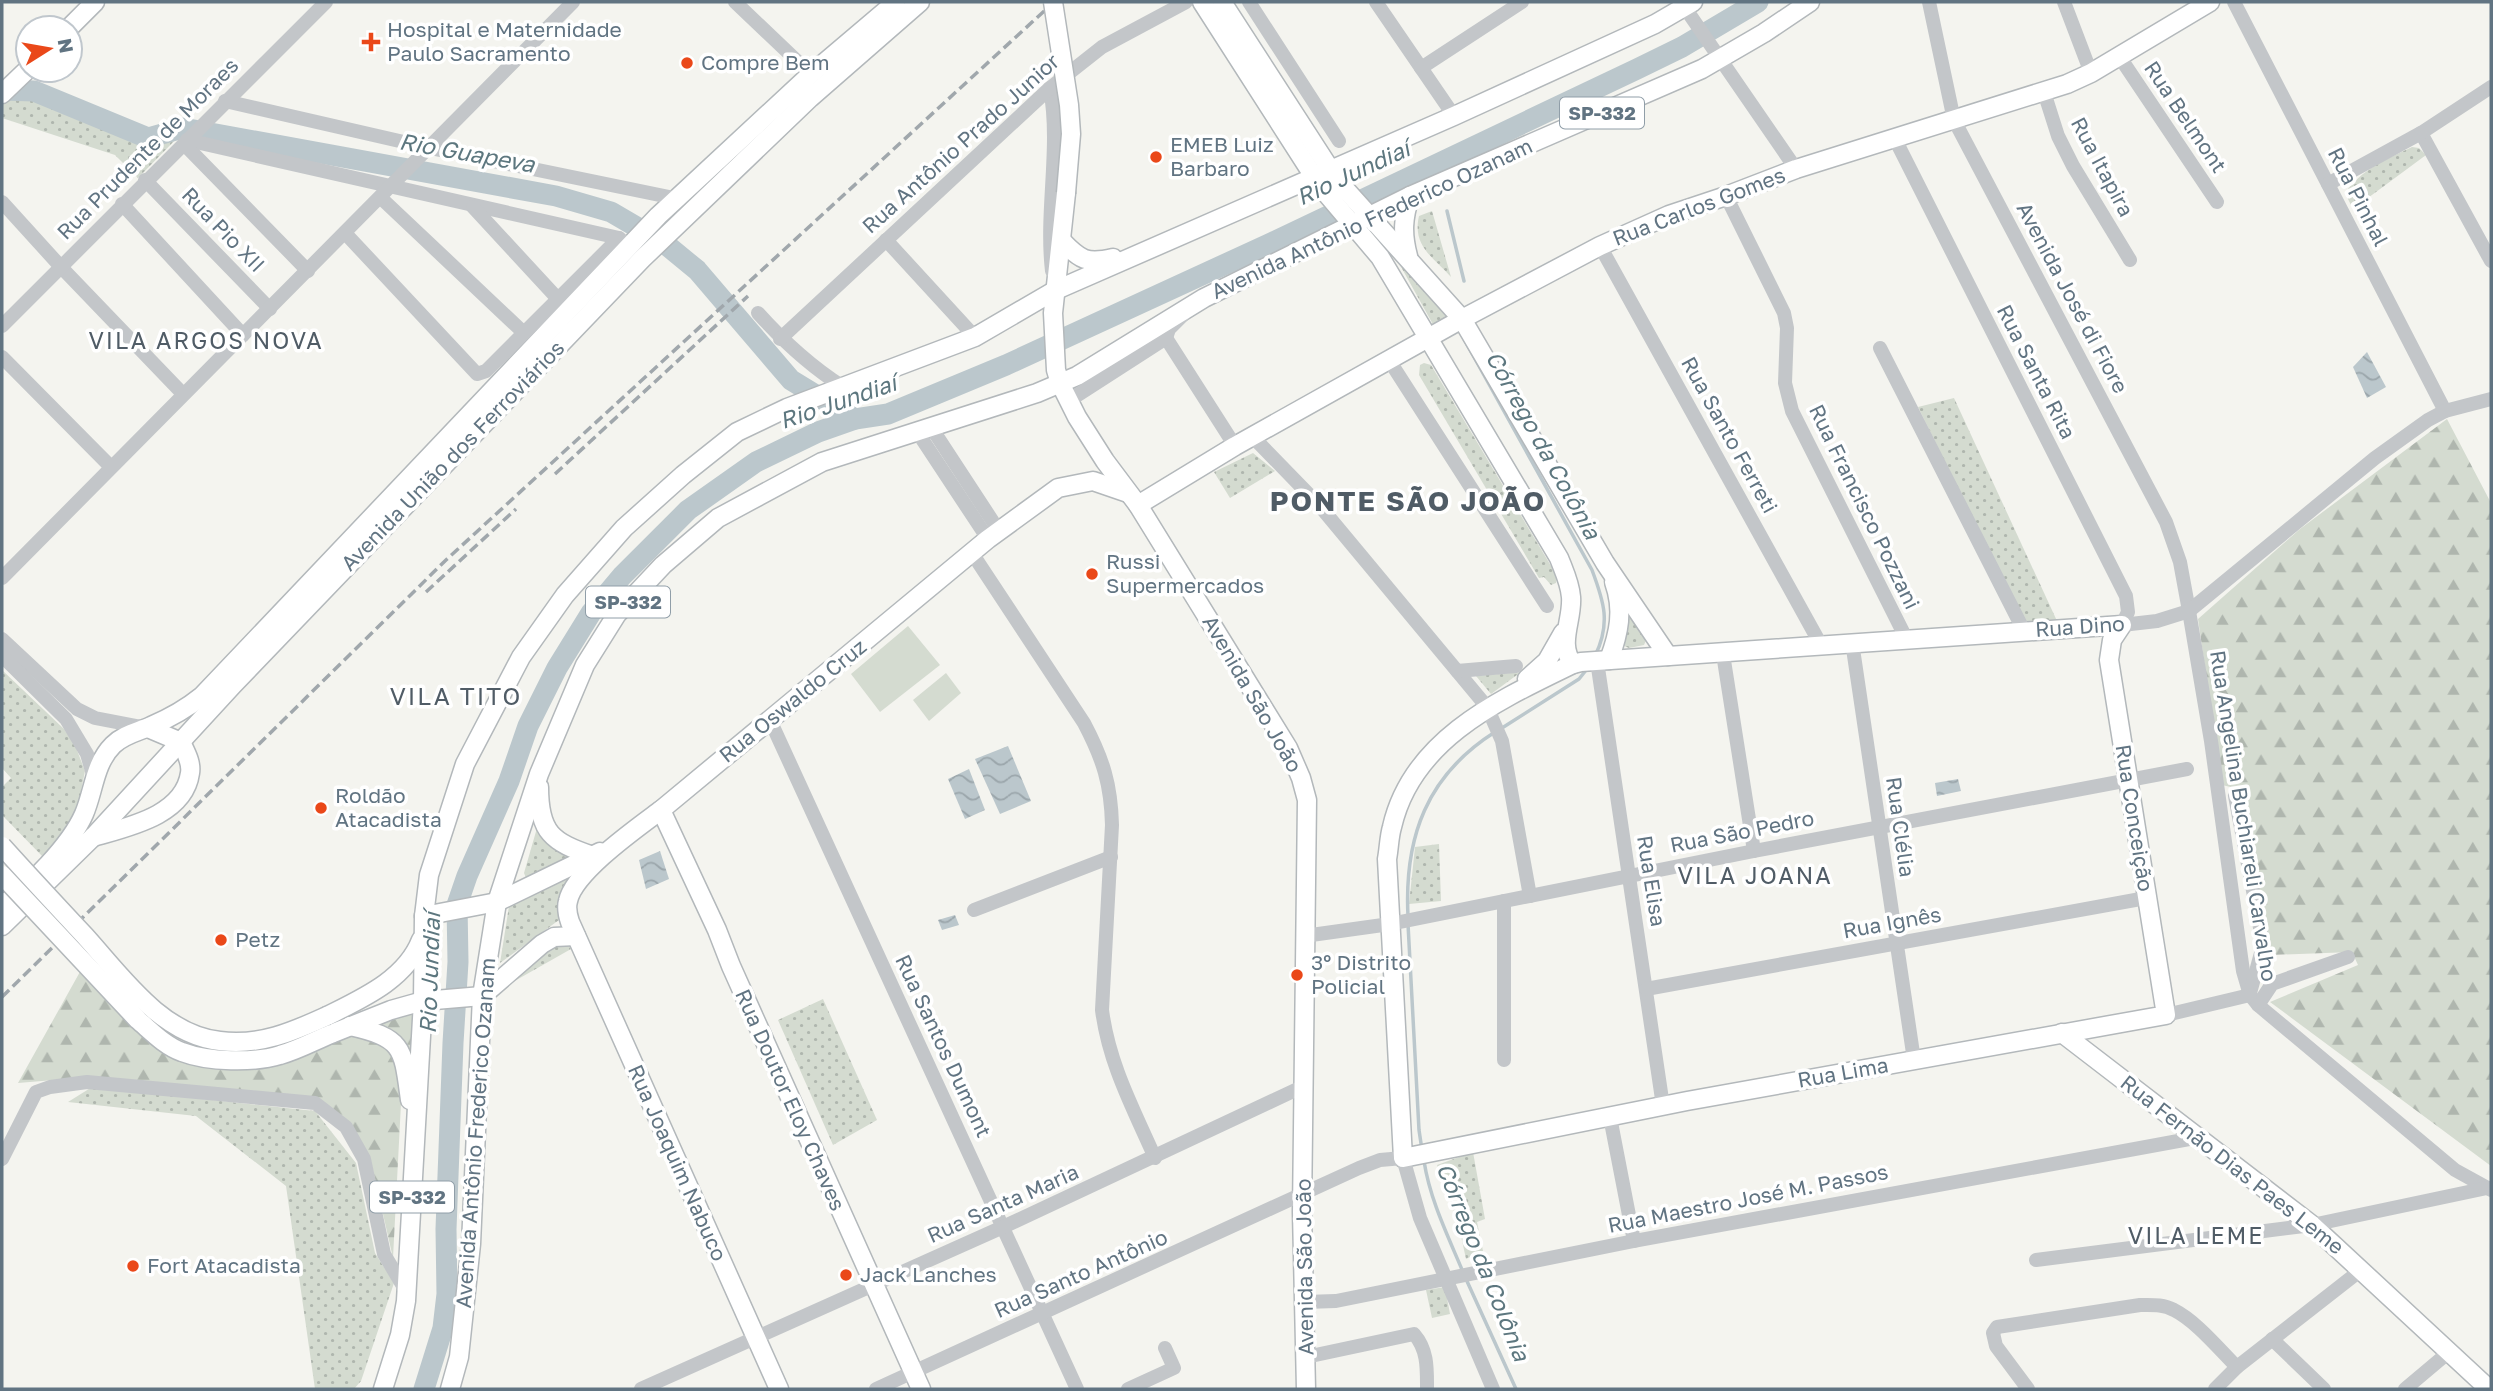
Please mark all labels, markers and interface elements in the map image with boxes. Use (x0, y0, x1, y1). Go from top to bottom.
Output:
north arrow (14, 14, 84, 84)
place label: Hospital e Maternidade Paulo Sacramento (387, 16, 622, 66)
marker: Hospital e Maternidade Paulo Sacramento (361, 32, 381, 52)
text: N (54, 36, 79, 55)
street label: Rua Antônio Prado Junior (857, 48, 1064, 239)
place label: Compre Bem (701, 49, 830, 75)
street label: Rua Prudente de Moraes (51, 52, 244, 245)
marker: Compre Bem (679, 55, 695, 71)
street label: Rua Belmont (2139, 56, 2233, 177)
road number: SP-332 (1560, 97, 1644, 128)
street label: Rua Itapira (2066, 112, 2140, 221)
water label: Rio Guapeva (397, 126, 538, 178)
place label: EMEB Luiz Barbaro (1170, 131, 1274, 181)
water label: Rio Jundiaí (1292, 131, 1419, 210)
street label: Avenida Antônio Frederico Ozanam (1207, 132, 1536, 304)
street label: Rua Pinhal (2323, 143, 2395, 250)
marker: EMEB Luiz Barbaro (1148, 149, 1164, 165)
street label: Rua Carlos Gomes (1609, 161, 1789, 251)
street label: Rua Pio XII (177, 181, 271, 277)
street label: Avenida José di Fiore (2012, 198, 2134, 397)
street label: Rua Santa Rita (1992, 300, 2082, 443)
district label: VILA ARGOS NOVA (88, 326, 324, 354)
street label: Avenida União dos Ferroviários (335, 335, 569, 576)
water label: Córrego da Colônia (1481, 346, 1608, 544)
street label: Rua Santo Ferreti (1676, 352, 1784, 517)
water label: Rio Jundiaí (776, 366, 905, 434)
street label: Rua Francisco Pozzani (1804, 400, 1926, 613)
district label: PONTE SÃO JOÃO (1270, 484, 1546, 517)
place label: Russi Supermercados (1106, 548, 1264, 598)
marker: Russi Supermercados (1084, 566, 1100, 582)
road number: SP-332 (586, 586, 670, 618)
street label: Avenida São João (1197, 610, 1308, 777)
street label: Rua Dino (2034, 610, 2125, 642)
street label: Rua Oswaldo Cruz (713, 633, 871, 768)
street label: Rua Angelina Buchiareli Carvalho (2205, 649, 2283, 983)
district label: VILA TITO (390, 681, 522, 710)
street label: Rua Conceição (2111, 742, 2159, 893)
street label: Rua Clélia (1881, 775, 1921, 879)
place label: Roldão Atacadista (335, 782, 442, 832)
marker: Roldão Atacadista (313, 800, 329, 816)
street label: Rua São Pedro (1668, 804, 1816, 858)
street label: Rua Elisa (1632, 833, 1672, 928)
district label: VILA JOANA (1677, 861, 1833, 889)
street label: Rua Ignês (1841, 901, 1943, 943)
water label: Rio Jundiaí (413, 906, 445, 1034)
place label: Petz (235, 926, 280, 952)
marker: Petz (213, 932, 229, 948)
place label: 3º Distrito Policial (1311, 949, 1411, 999)
street label: Rua Santos Dumont (890, 950, 998, 1141)
street label: Avenida Antônio Frederico Ozanam (450, 957, 500, 1309)
marker: 3º Distrito Policial (1289, 967, 1305, 983)
street label: Rua Doutor Eloy Chaves (730, 985, 852, 1214)
street label: Rua Lima (1795, 1051, 1890, 1093)
street label: Rua Joaquim Nabuco (623, 1060, 733, 1265)
street label: Rua Fernão Dias Paes Leme (2116, 1069, 2349, 1259)
street label: Rua Santa Maria (923, 1158, 1082, 1248)
street label: Rua Maestro José M. Passos (1605, 1158, 1890, 1238)
water label: Córrego da Colônia (1431, 1159, 1537, 1366)
street label: Avenida São João (1289, 1178, 1319, 1356)
road number: SP-332 (370, 1182, 454, 1212)
district label: VILA LEME (2128, 1221, 2264, 1249)
street label: Rua Santo Antônio (990, 1223, 1171, 1323)
place label: Fort Atacadista (147, 1252, 301, 1278)
marker: Fort Atacadista (125, 1258, 141, 1274)
place label: Jack Lanches (860, 1261, 997, 1287)
marker: Jack Lanches (838, 1267, 854, 1283)

